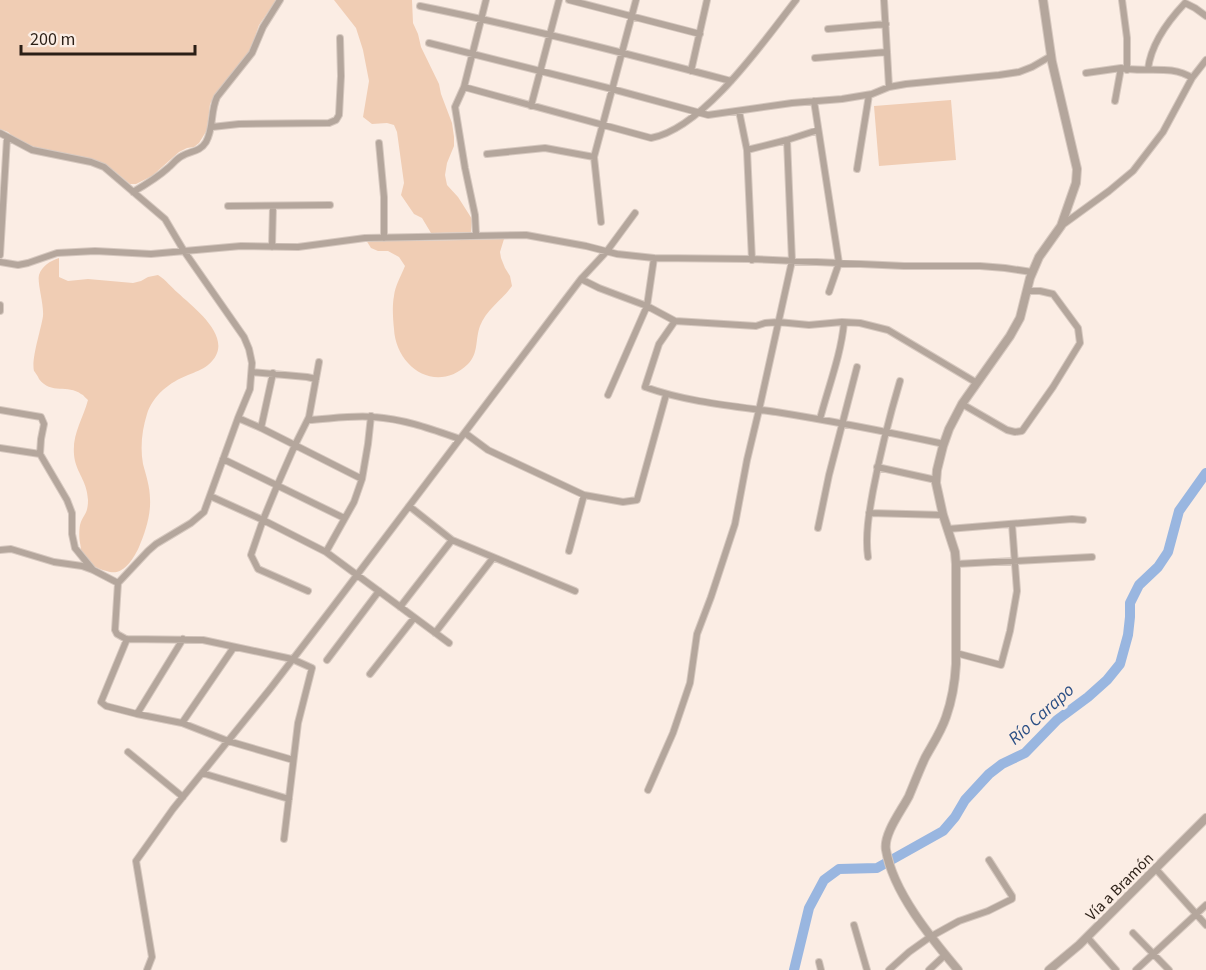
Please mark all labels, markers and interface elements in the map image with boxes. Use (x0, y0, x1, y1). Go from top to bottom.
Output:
scale bar (21, 18, 195, 56)
text: 200 m (30, 27, 75, 52)
water label: Río Carapo (1003, 678, 1080, 751)
street label: Vía a Bramón (1081, 848, 1159, 926)

